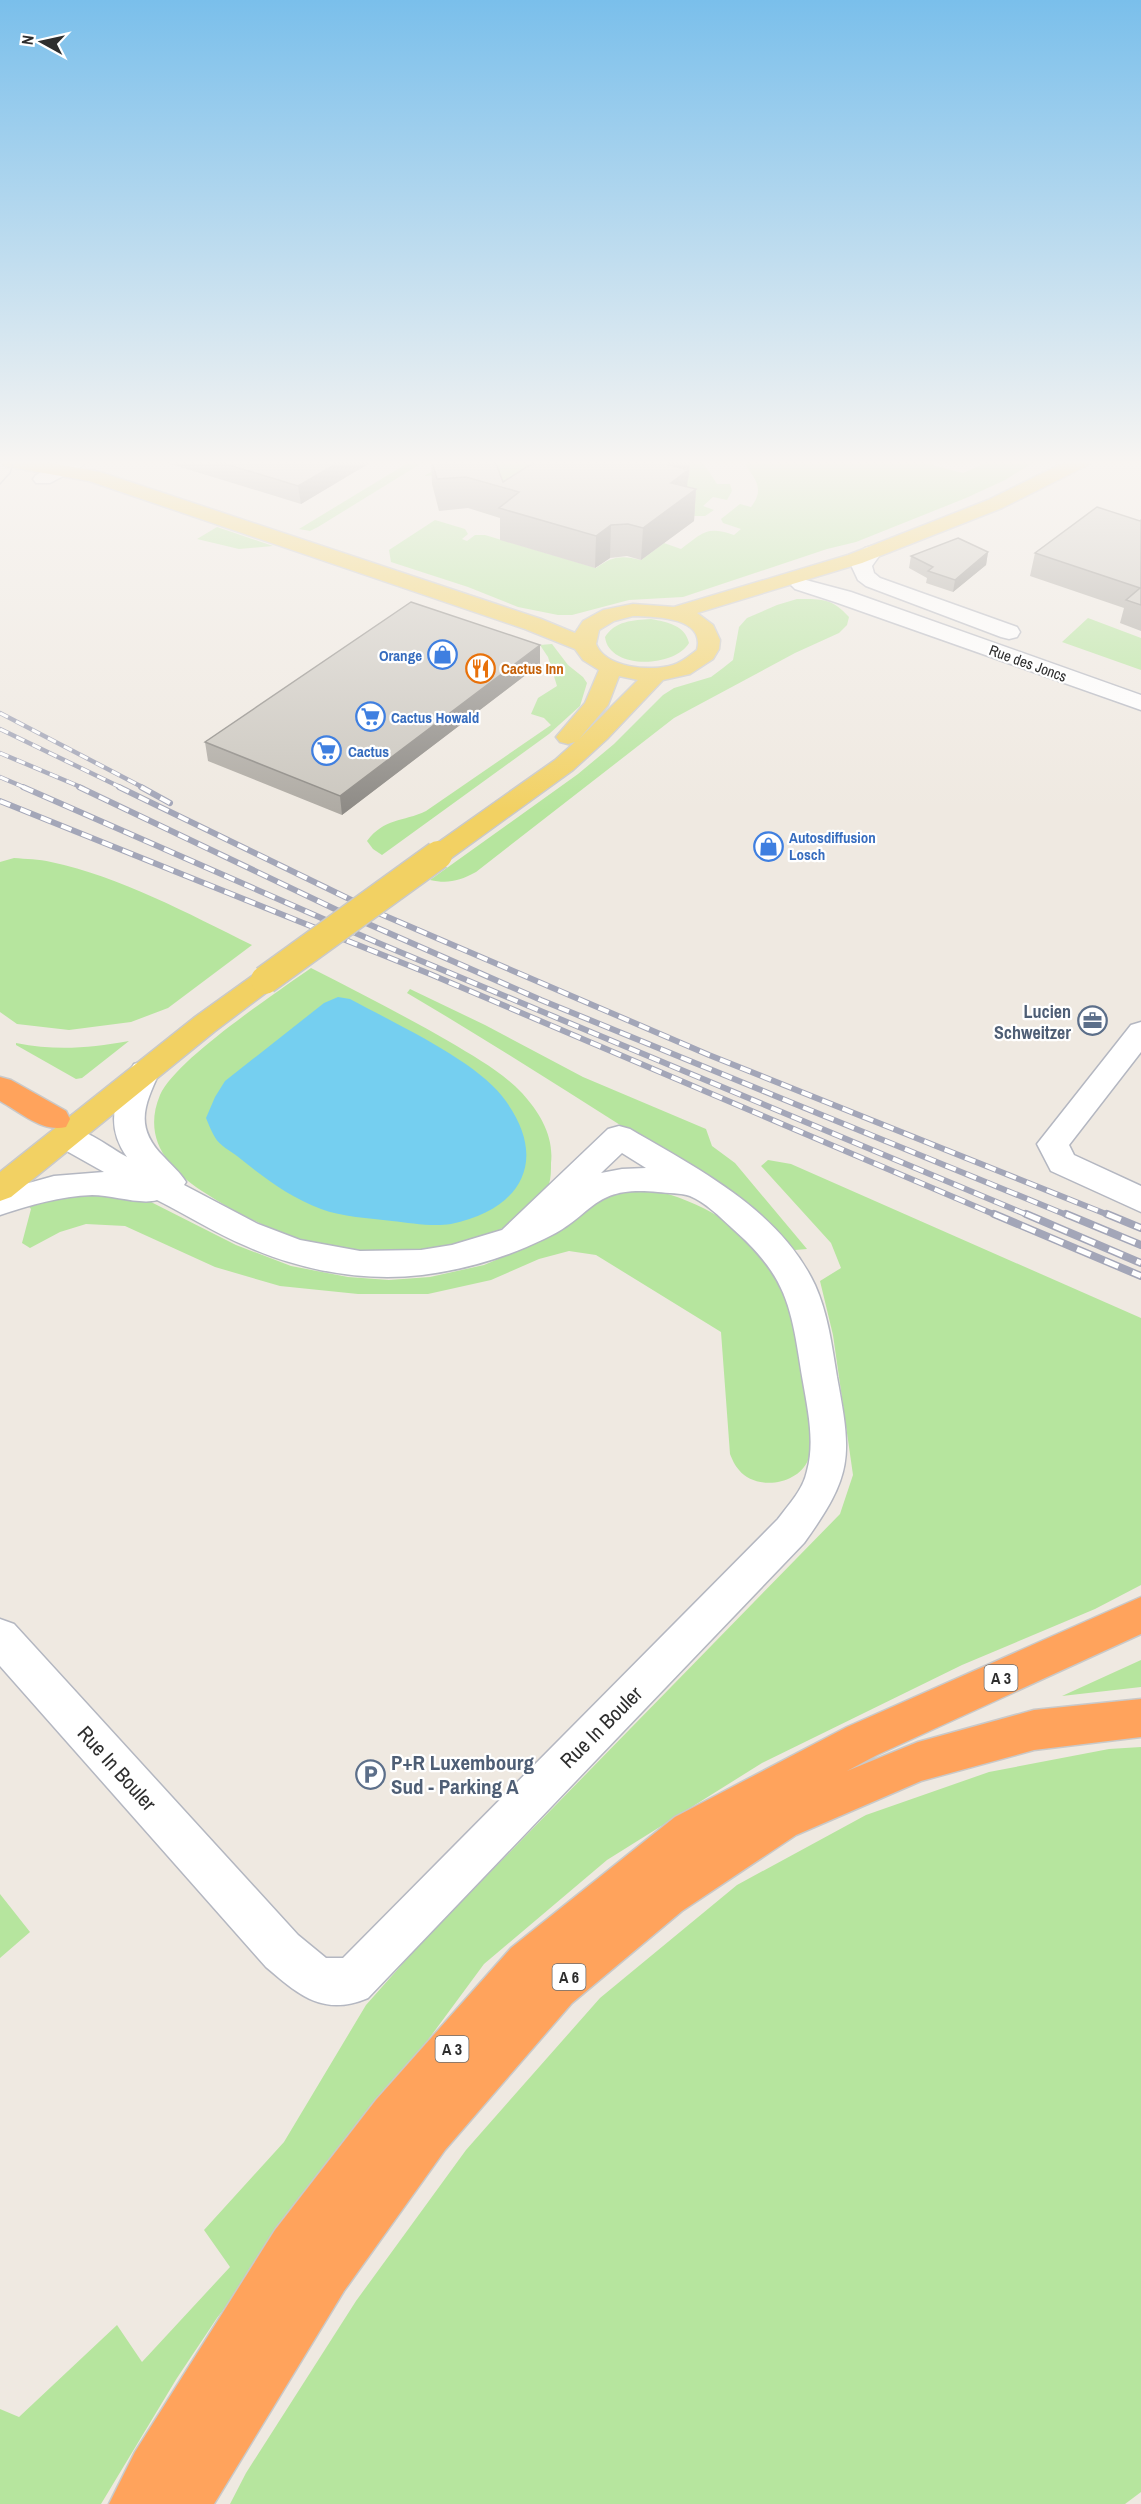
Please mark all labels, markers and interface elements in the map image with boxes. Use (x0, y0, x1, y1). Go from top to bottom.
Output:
north arrow (12, 12, 72, 72)
text: N (16, 34, 39, 46)
shop icon: Orange (427, 639, 459, 671)
street label: Rue des Joncs (986, 639, 1070, 687)
place label: Orange (379, 645, 422, 666)
restaurant icon: Cactus Inn (464, 652, 496, 684)
place label: Cactus Inn (501, 658, 564, 679)
supermarket icon: Cactus Howald (354, 701, 386, 733)
place label: Cactus Howald (391, 707, 479, 728)
supermarket icon: Cactus (311, 735, 343, 767)
place label: Cactus (348, 741, 389, 762)
place label: Autosdiffusion Losch (789, 827, 876, 865)
shop icon: Autosdiffusion Losch (752, 830, 784, 862)
place label: Lucien Schweitzer (994, 999, 1071, 1045)
office icon: Lucien Schweitzer (1076, 1005, 1108, 1037)
road number: A 3 (984, 1665, 1018, 1691)
street label: Rue In Bouler (554, 1679, 649, 1774)
street label: Rue In Bouler (71, 1719, 163, 1817)
place label: P+R Luxembourg Sud - Parking A (391, 1748, 535, 1801)
parking icon: P+R Luxembourg Sud - Parking A (354, 1758, 386, 1790)
road number: A 6 (552, 1964, 586, 1990)
road number: A 3 (436, 2036, 468, 2062)

